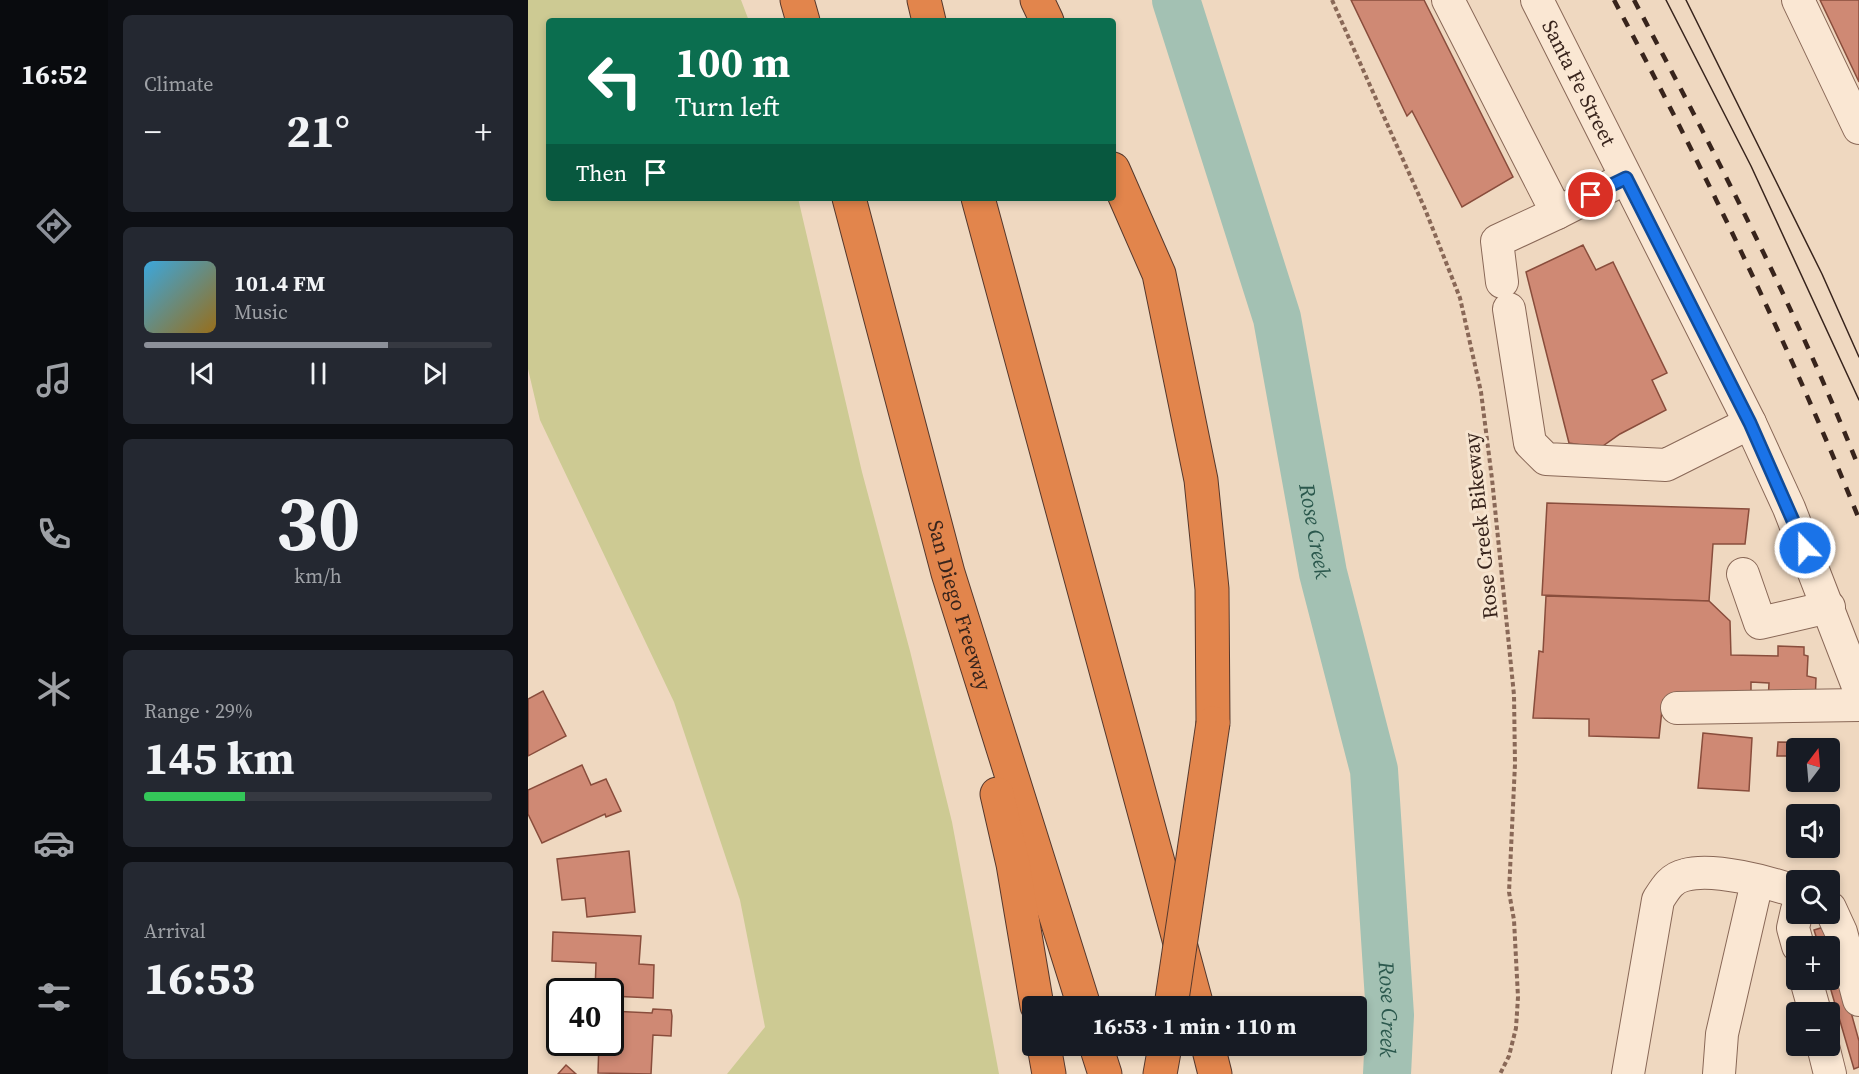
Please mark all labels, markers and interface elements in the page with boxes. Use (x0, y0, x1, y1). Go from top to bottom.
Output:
street label: Santa Fe Street (1535, 15, 1623, 151)
text: 100 m (675, 33, 790, 91)
icon: left (576, 42, 654, 120)
text: 16:52 (21, 56, 87, 93)
text: Climate (144, 70, 213, 98)
text: Turn left (675, 88, 779, 125)
text: 21° (286, 100, 350, 162)
text: − (144, 109, 162, 154)
text: + (474, 109, 492, 154)
icon: arrive (639, 156, 672, 189)
text: Then (576, 158, 627, 188)
pin (1565, 169, 1616, 220)
icon: arrive (1574, 178, 1607, 211)
icon: directions (33, 205, 75, 247)
text: 101.4 FM (234, 268, 325, 298)
text: Music (234, 298, 288, 326)
icon: previous (186, 357, 219, 390)
icon: pause (302, 357, 335, 390)
icon: next (418, 357, 451, 390)
icon: music (33, 359, 75, 401)
street label: Rose Creek Bikeway (1456, 431, 1505, 621)
text: 30 (276, 469, 360, 576)
water label: Rose Creek (1292, 480, 1339, 583)
icon: phone (33, 513, 75, 555)
position arrow (1773, 516, 1837, 580)
street label: San Diego Freeway (921, 517, 999, 694)
text: km/h (294, 562, 342, 590)
icon: climate (33, 668, 75, 710)
text: Range · 29% (144, 697, 253, 725)
text: 145 km (144, 727, 295, 789)
north arrow (1786, 738, 1840, 792)
map controls (1786, 738, 1840, 1056)
button: sound (1786, 804, 1840, 858)
icon: car (33, 822, 75, 864)
button: search (1786, 870, 1840, 924)
text: Arrival (144, 917, 206, 945)
button: + (1786, 936, 1840, 990)
text: 16:53 (144, 947, 255, 1009)
water label: Rose Creek (1371, 959, 1405, 1059)
icon: filters (33, 976, 75, 1018)
speed limit sign: 40 (546, 978, 624, 1056)
button: − (1786, 1002, 1840, 1056)
text: 16:53 · 1 min · 110 m (1093, 1011, 1296, 1041)

